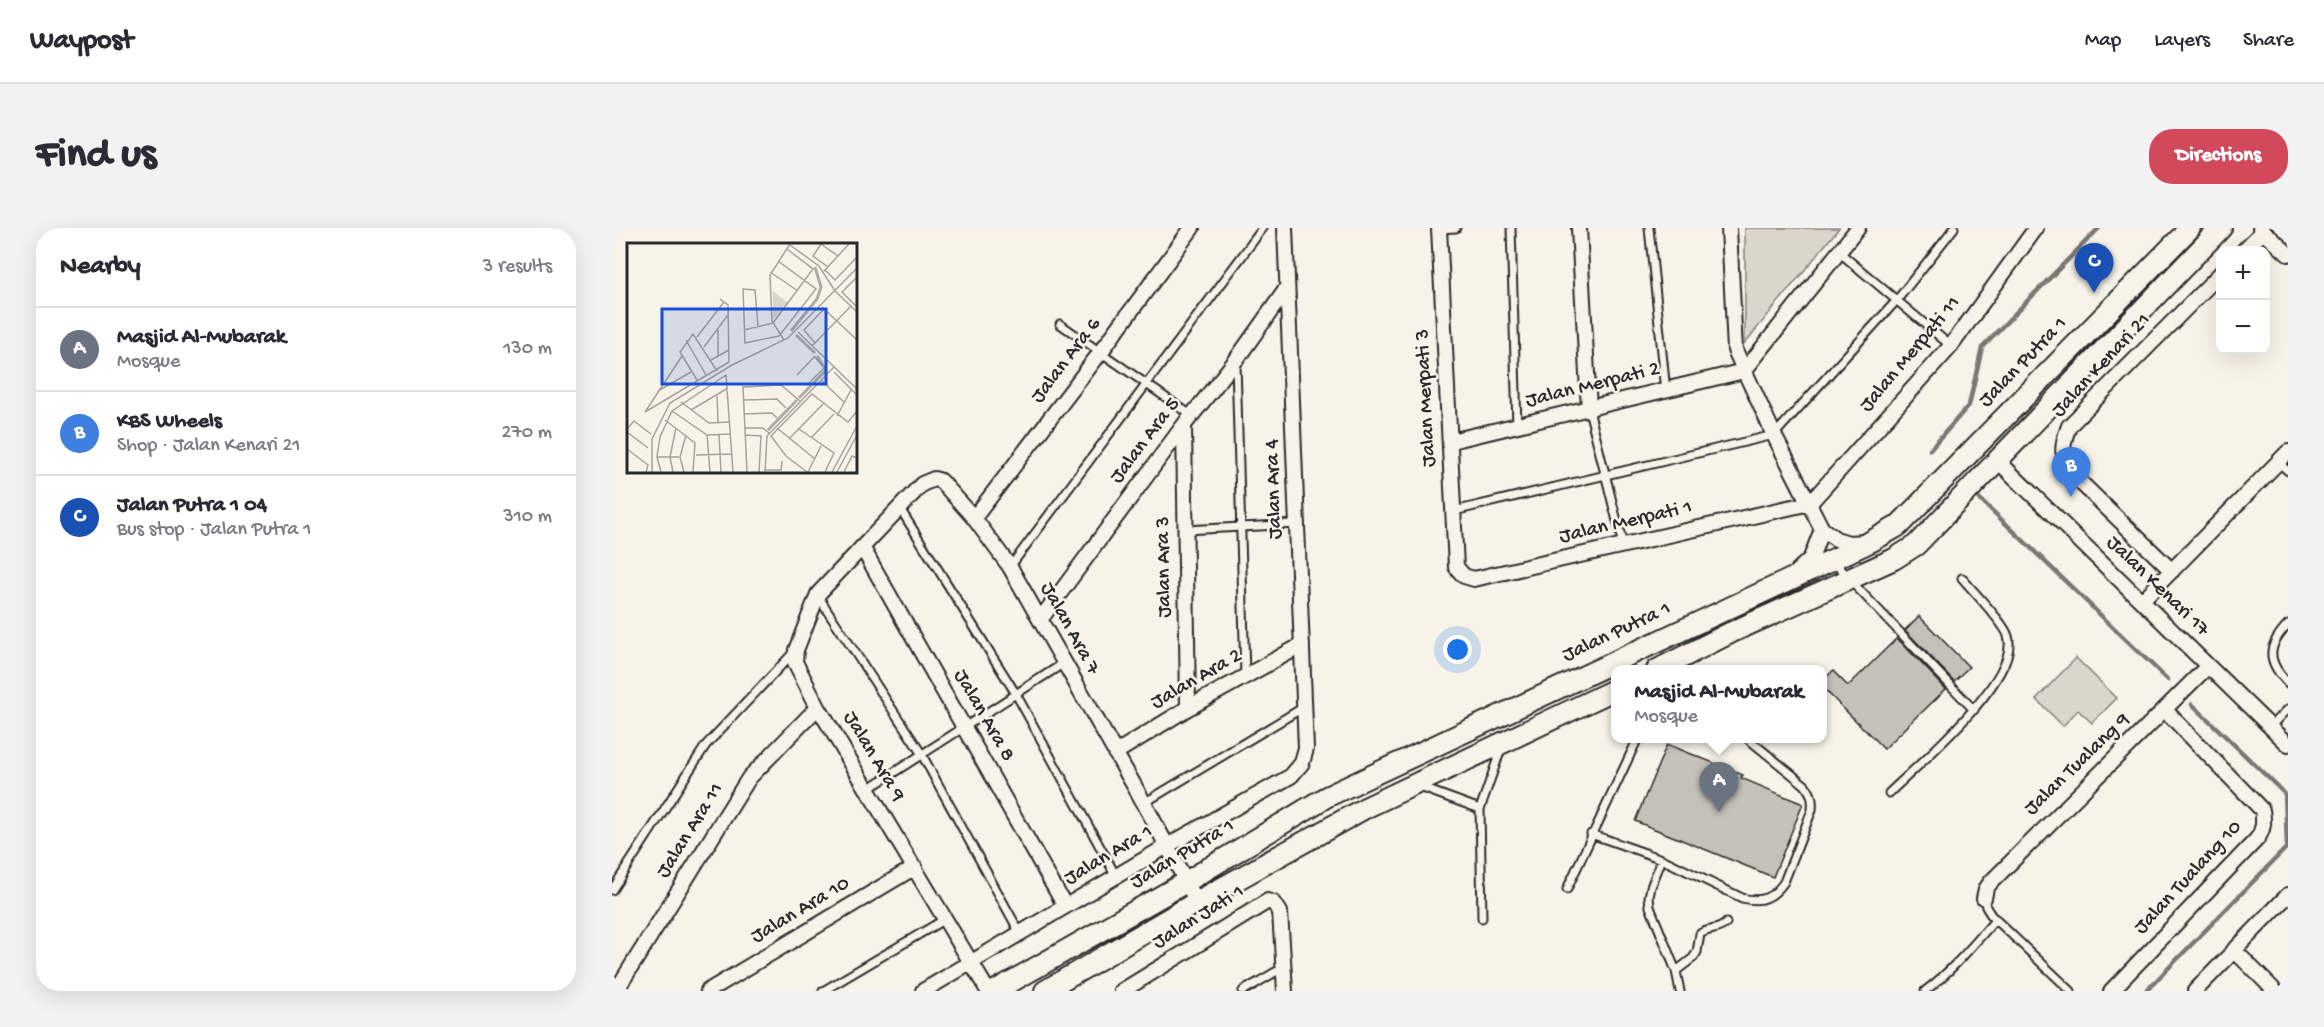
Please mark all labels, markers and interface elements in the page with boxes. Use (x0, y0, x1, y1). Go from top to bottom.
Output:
text: Waypost (30, 25, 133, 58)
text: Map (2085, 29, 2121, 54)
text: Layers (2154, 29, 2210, 54)
text: Share (2243, 29, 2294, 54)
button: Directions (2149, 129, 2288, 184)
text: Find us (36, 132, 156, 181)
inset map (627, 243, 856, 472)
pin: C (2074, 244, 2114, 293)
map controls (2216, 246, 2270, 354)
button: + (2216, 246, 2270, 300)
text: Nearby (60, 252, 141, 283)
text: 3 results (483, 256, 552, 279)
street label: Jalan Merpati 11 (1855, 292, 1967, 418)
button: − (2216, 300, 2270, 354)
street label: Jalan Kenari 21 (2047, 309, 2157, 423)
street label: Jalan Putra 1 (1975, 312, 2073, 414)
street label: Jalan Ara 6 (1027, 313, 1108, 409)
text: Masjid Al-Mubarak (117, 325, 286, 351)
street label: Jalan Merpati 3 (1411, 329, 1443, 467)
text: A (74, 338, 85, 361)
text: 130 m (503, 338, 552, 361)
text: Mosque (117, 351, 180, 374)
street label: Jalan Merpati 2 (1523, 357, 1663, 415)
street label: Jalan Ara 5 (1105, 393, 1187, 489)
text: KBS Wheels (117, 409, 222, 435)
text: B (74, 422, 85, 445)
text: 270 m (502, 422, 552, 445)
text: Shop · Jalan Kenari 21 (117, 435, 300, 458)
street label: Jalan Ara 4 (1261, 438, 1289, 540)
pin: B (2052, 448, 2090, 497)
text: Jalan Putra 1 04 (117, 493, 267, 519)
street label: Jalan Merpati 1 (1557, 496, 1695, 550)
text: C (74, 506, 85, 529)
text: 310 m (503, 506, 552, 529)
street label: Jalan Ara 3 (1152, 516, 1178, 618)
text: Bus stop · Jalan Putra 1 (117, 519, 311, 542)
street label: Jalan Kenari 17 (2100, 531, 2215, 643)
street label: Jalan Ara 7 (1033, 579, 1105, 680)
street label: Jalan Putra 1 (1559, 597, 1675, 669)
your location (1443, 635, 1472, 664)
street label: Jalan Ara 2 (1147, 644, 1247, 716)
popup (1611, 665, 1827, 743)
street label: Jalan Ara 8 (947, 666, 1019, 766)
text: Masjid Al-Mubarak (1635, 680, 1803, 706)
text: Mosque (1635, 706, 1698, 729)
street label: Jalan Ara 9 (836, 707, 910, 807)
street label: Jalan Tualang 9 (2020, 708, 2136, 822)
pin: A (1700, 762, 1738, 812)
street label: Jalan Ara 11 (652, 779, 730, 883)
street label: Jalan Putra 1 (1127, 814, 1239, 896)
street label: Jalan Tualang 10 (2130, 816, 2248, 940)
street label: Jalan Ara 1 (1060, 820, 1158, 892)
street label: Jalan Ara 10 (747, 872, 855, 950)
street label: Jalan Jati 1 (1149, 880, 1249, 956)

